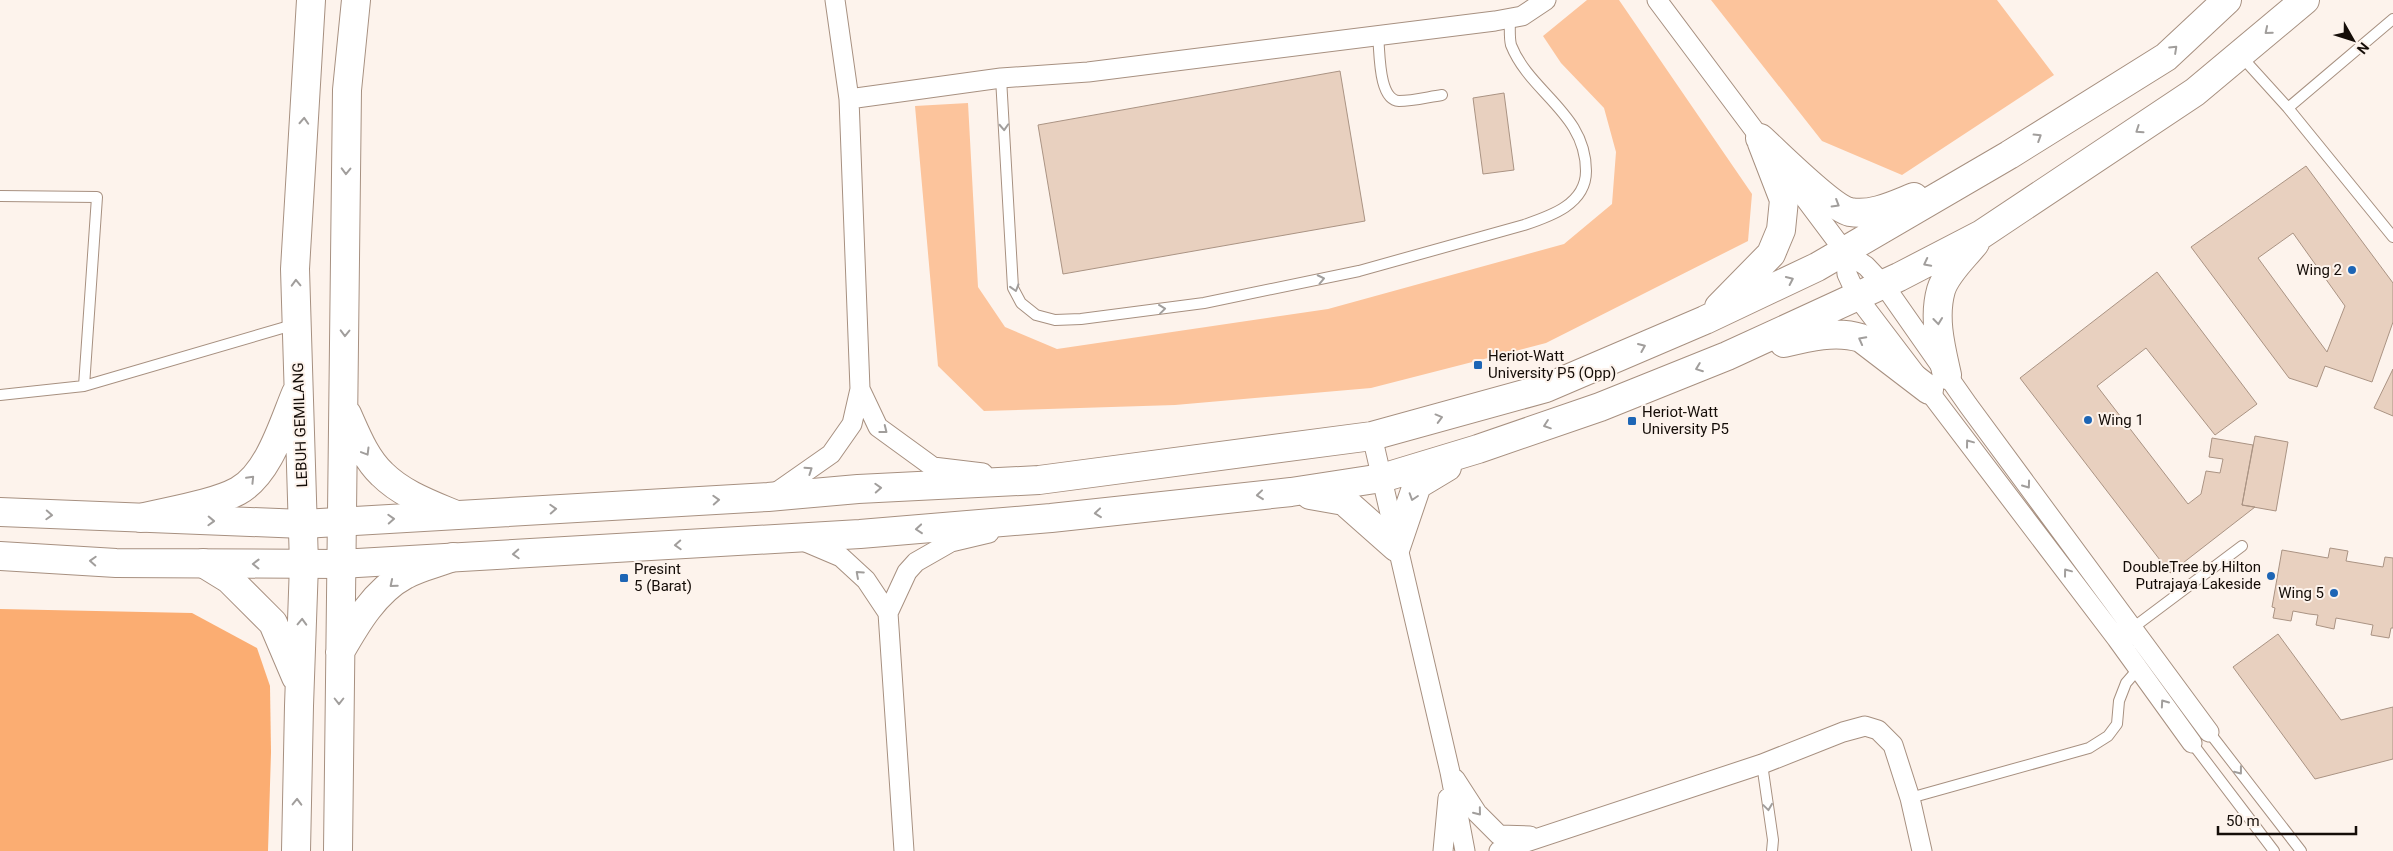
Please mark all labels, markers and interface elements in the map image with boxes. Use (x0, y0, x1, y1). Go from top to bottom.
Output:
north arrow (2328, 15, 2378, 65)
one-way arrow (2264, 26, 2273, 35)
text: N (2354, 39, 2372, 57)
one-way arrow (2169, 46, 2178, 55)
one-way arrow (298, 116, 309, 124)
one-way arrow (998, 123, 1009, 131)
one-way arrow (2135, 123, 2144, 133)
one-way arrow (2032, 133, 2041, 143)
one-way arrow (341, 168, 351, 175)
one-way arrow (1831, 198, 1840, 208)
one-way arrow (1924, 257, 1933, 267)
place label: Wing 2 (2296, 261, 2342, 279)
marker: Wing 2 (2346, 264, 2358, 276)
one-way arrow (1317, 274, 1326, 284)
one-way arrow (1784, 276, 1793, 286)
one-way arrow (291, 279, 301, 286)
one-way arrow (1009, 284, 1019, 292)
one-way arrow (1158, 304, 1166, 315)
one-way arrow (1932, 317, 1943, 325)
one-way arrow (339, 330, 350, 338)
one-way arrow (1858, 336, 1867, 346)
one-way arrow (1637, 343, 1646, 354)
place label: Heriot-Watt University P5 (Opp) (1488, 347, 1616, 382)
marker: Heriot-Watt University P5 (Opp) (1472, 359, 1484, 371)
street label: LEBUH GEMILANG (289, 362, 311, 488)
one-way arrow (1695, 362, 1704, 372)
place label: Heriot-Watt University P5 (1642, 403, 1729, 438)
place label: Wing 1 (2098, 411, 2144, 429)
one-way arrow (1435, 413, 1443, 424)
marker: Wing 1 (2082, 414, 2094, 426)
marker: Heriot-Watt University P5 (1626, 415, 1638, 427)
one-way arrow (1543, 420, 1552, 430)
one-way arrow (878, 425, 887, 434)
one-way arrow (1966, 439, 1975, 449)
one-way arrow (359, 446, 369, 455)
one-way arrow (803, 467, 812, 476)
one-way arrow (245, 475, 254, 484)
one-way arrow (2021, 479, 2030, 489)
one-way arrow (874, 483, 882, 493)
one-way arrow (1256, 489, 1264, 500)
one-way arrow (1409, 492, 1419, 500)
one-way arrow (712, 495, 720, 506)
one-way arrow (550, 504, 558, 515)
one-way arrow (1094, 507, 1102, 518)
one-way arrow (45, 509, 53, 520)
one-way arrow (387, 513, 395, 524)
one-way arrow (208, 516, 215, 526)
one-way arrow (915, 523, 923, 534)
one-way arrow (674, 539, 682, 550)
one-way arrow (512, 549, 520, 559)
one-way arrow (89, 556, 97, 567)
place label: DoubleTree by Hilton Putrajaya Lakeside (2123, 558, 2261, 593)
one-way arrow (251, 559, 259, 569)
place label: Presint 5 (Barat) (634, 560, 692, 595)
one-way arrow (2064, 568, 2073, 578)
one-way arrow (856, 570, 865, 579)
marker: DoubleTree by Hilton Putrajaya Lakeside (2265, 570, 2277, 582)
marker: Presint 5 (Barat) (618, 572, 630, 584)
one-way arrow (390, 579, 399, 588)
place label: Wing 5 (2278, 584, 2324, 602)
marker: Wing 5 (2328, 587, 2340, 599)
one-way arrow (297, 618, 307, 626)
one-way arrow (334, 698, 344, 705)
one-way arrow (2161, 700, 2169, 709)
one-way arrow (2233, 765, 2242, 775)
one-way arrow (292, 798, 302, 806)
one-way arrow (1762, 804, 1773, 812)
scale bar (2218, 804, 2356, 836)
one-way arrow (1472, 807, 1481, 816)
text: 50 m (2226, 812, 2260, 830)

